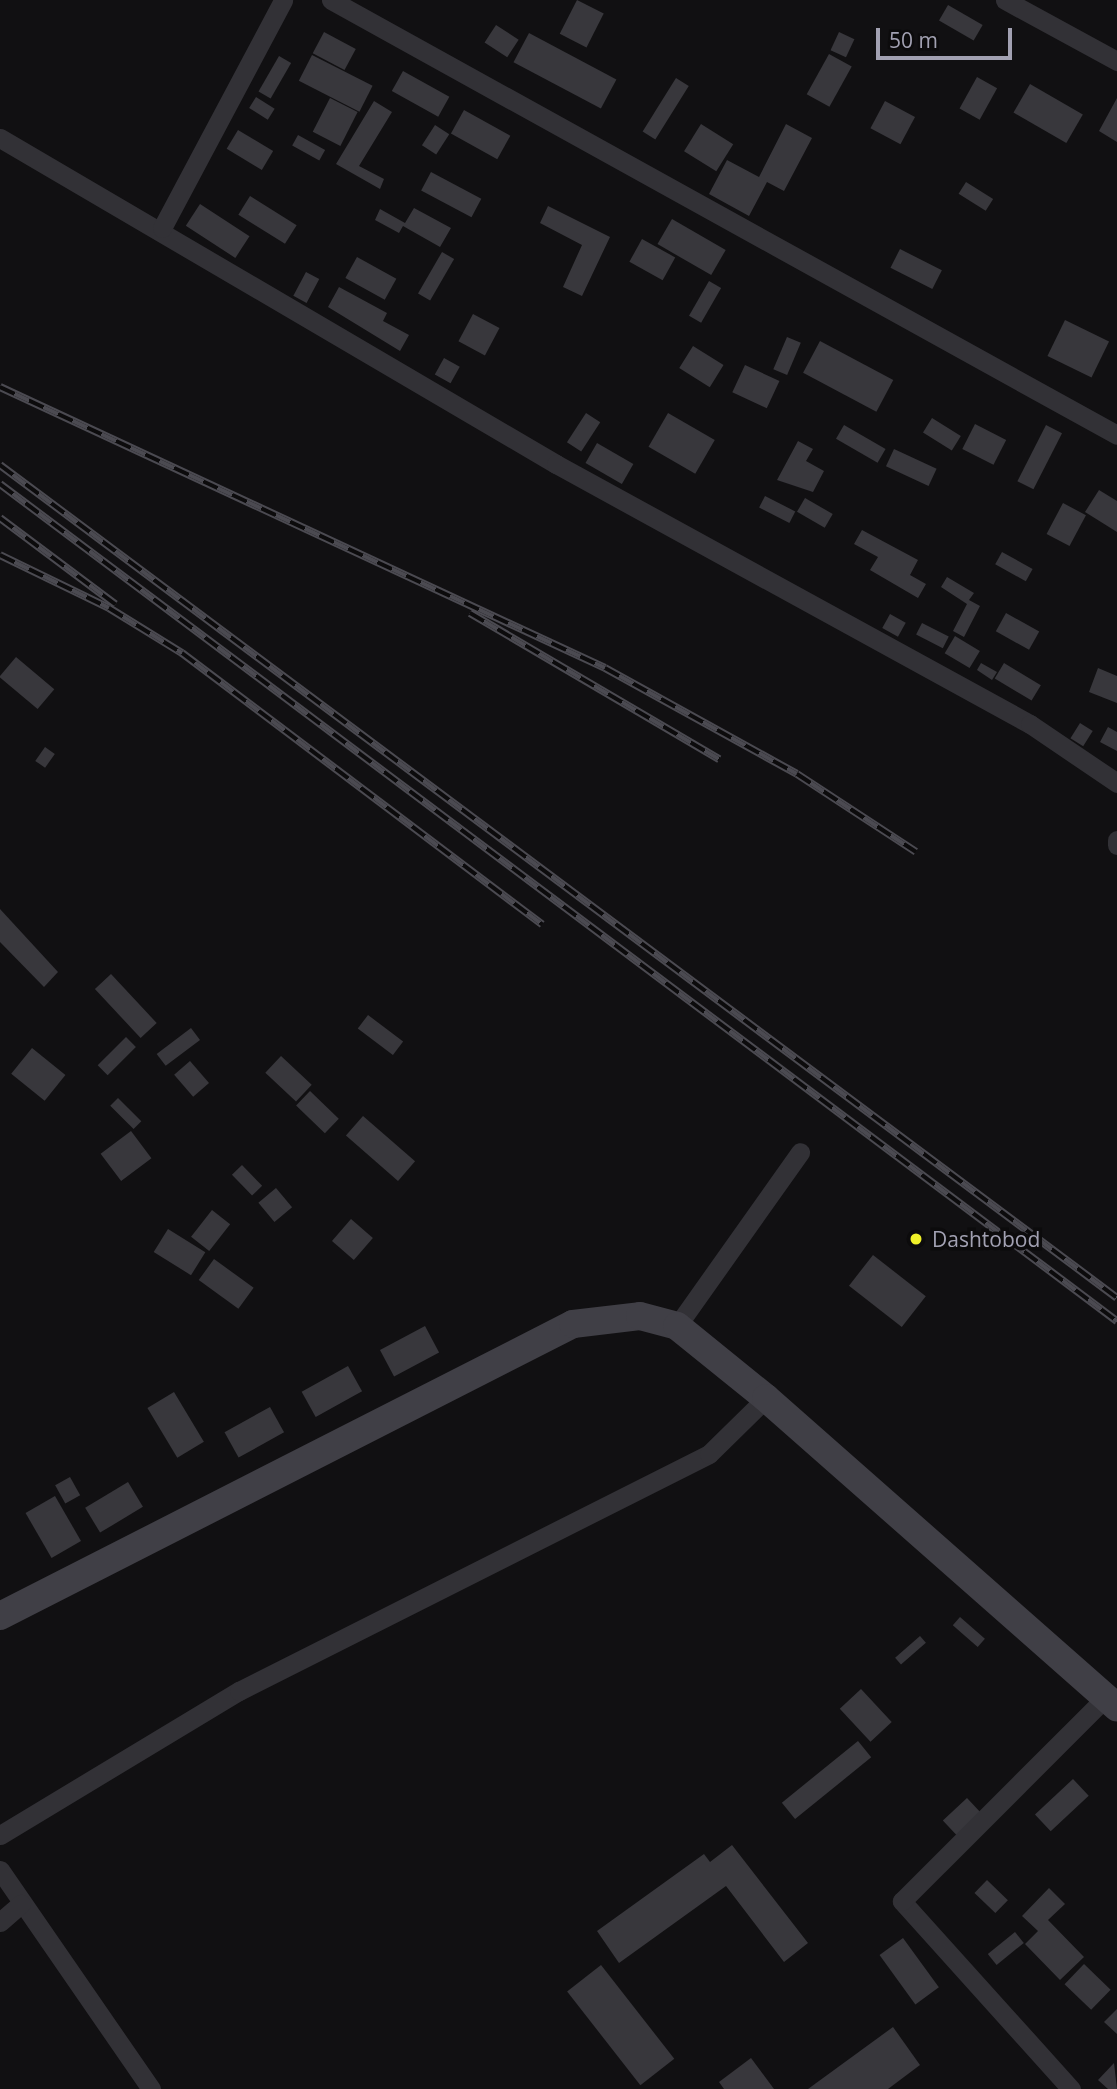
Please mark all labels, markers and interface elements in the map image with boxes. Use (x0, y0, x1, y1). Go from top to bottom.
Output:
scale bar (879, 14, 1016, 58)
text: 50 m (889, 26, 938, 54)
place label: Dashtobod (932, 1226, 1040, 1252)
marker: Dashtobod (906, 1229, 926, 1249)

